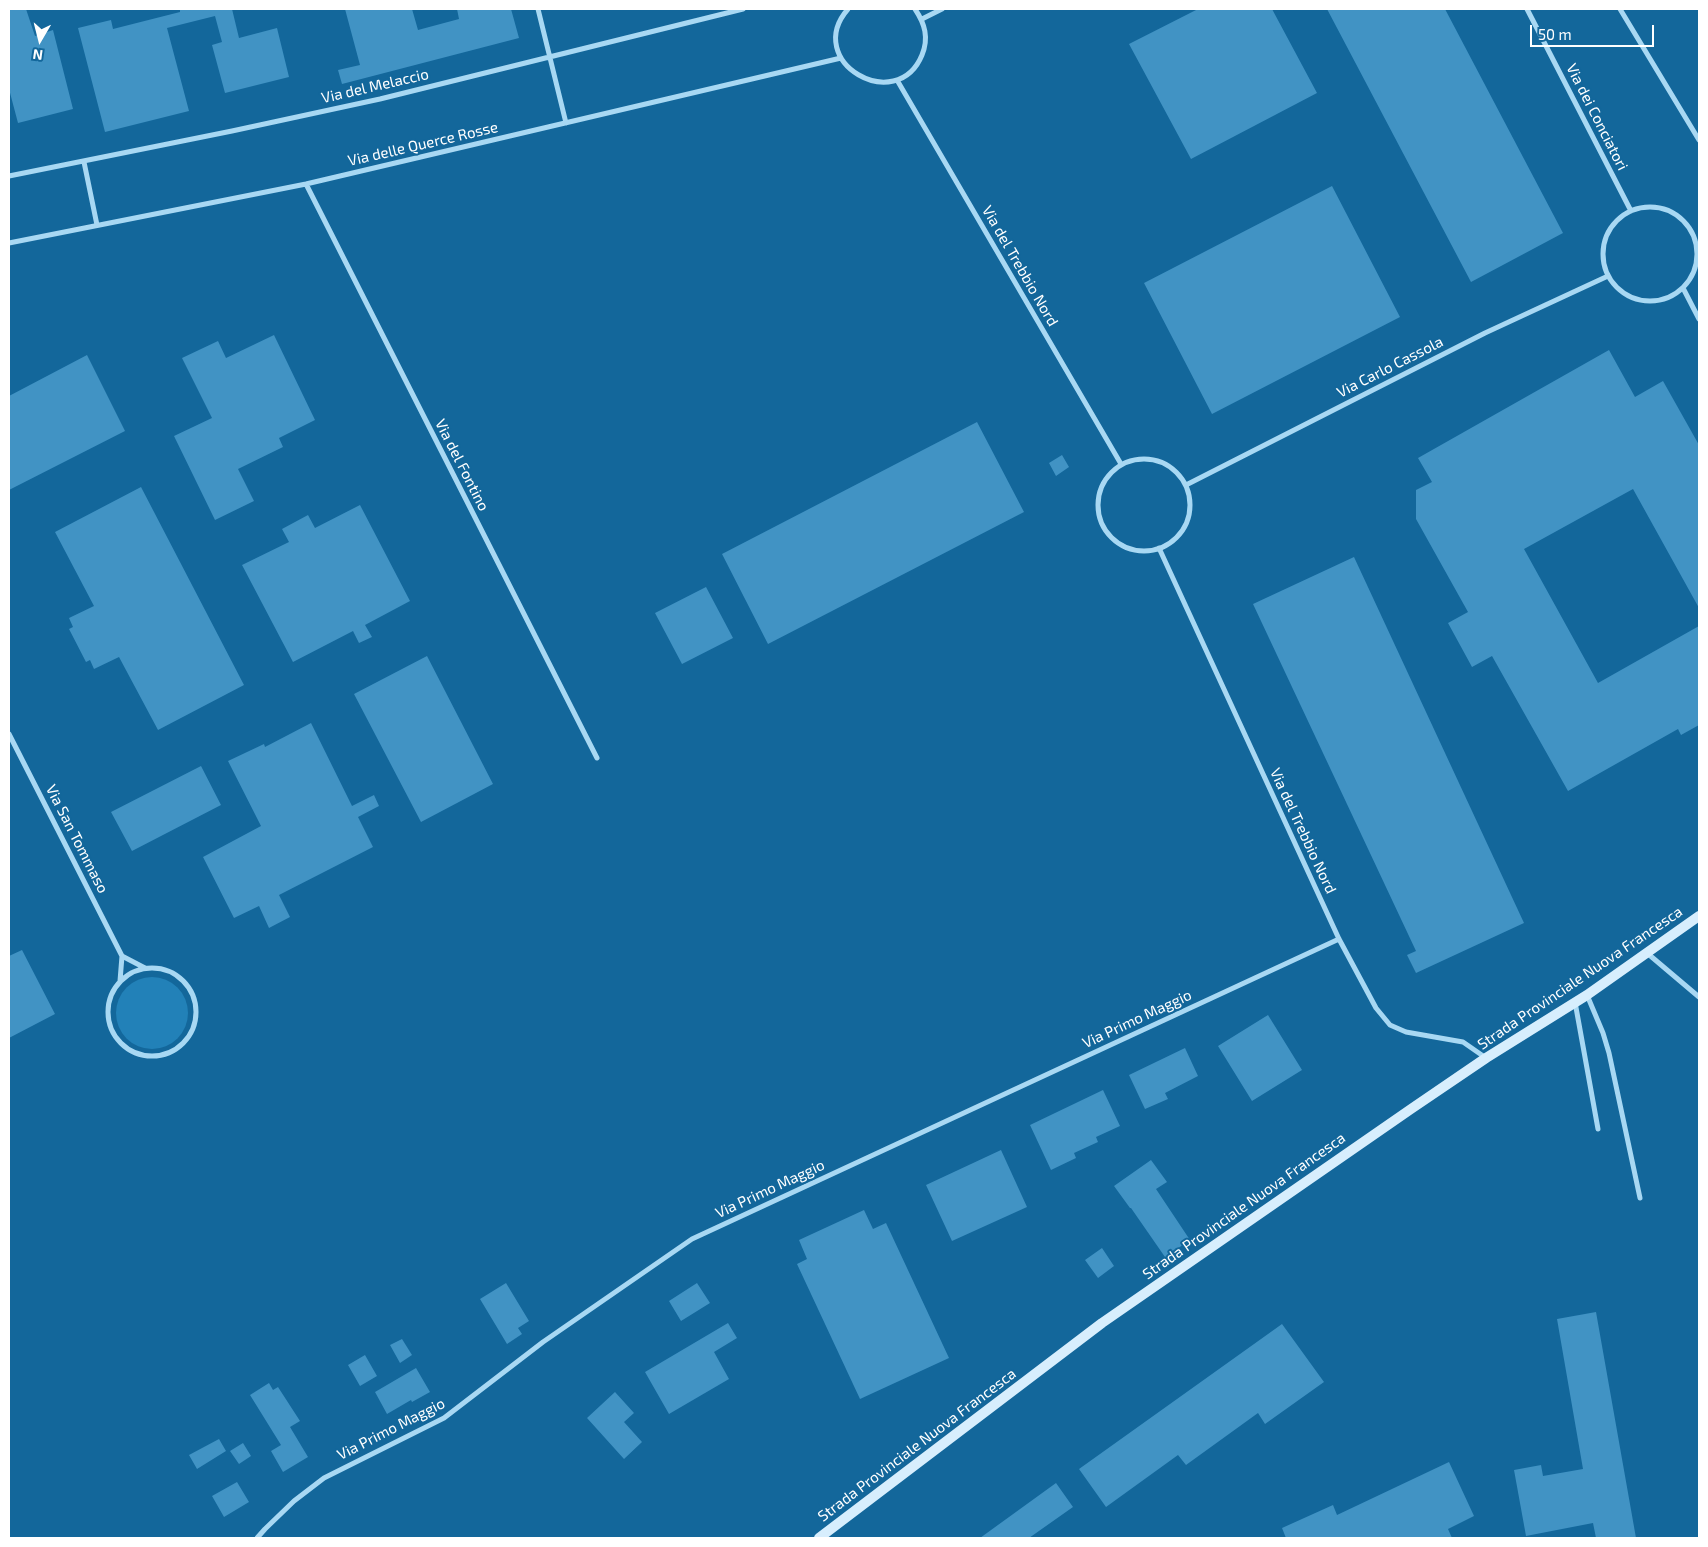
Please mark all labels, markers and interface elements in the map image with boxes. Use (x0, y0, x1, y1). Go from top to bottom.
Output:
north arrow (15, 15, 65, 65)
scale bar (1533, 15, 1657, 47)
text: 50 m (1538, 25, 1572, 43)
text: N (32, 46, 44, 64)
street label: Via dei Conciatori (1562, 61, 1632, 173)
street label: Via del Melaccio (320, 65, 430, 107)
street label: Via delle Querce Rosse (346, 118, 500, 170)
street label: Via del Trebbio Nord (978, 202, 1062, 330)
street label: Via Carlo Cassola (1334, 332, 1446, 402)
street label: Via del Fontino (431, 416, 493, 514)
street label: Via del Trebbio Nord (1266, 765, 1340, 897)
street label: Via San Tommaso (42, 782, 112, 896)
street label: Strada Provinciale Nuova Francesca (1474, 902, 1686, 1054)
street label: Via Primo Maggio (1080, 986, 1194, 1052)
street label: Strada Provinciale Nuova Francesca (1139, 1129, 1349, 1283)
street label: Via Primo Maggio (713, 1156, 827, 1222)
street label: Strada Provinciale Nuova Francesca (814, 1365, 1020, 1525)
street label: Via Primo Maggio (334, 1394, 448, 1464)

